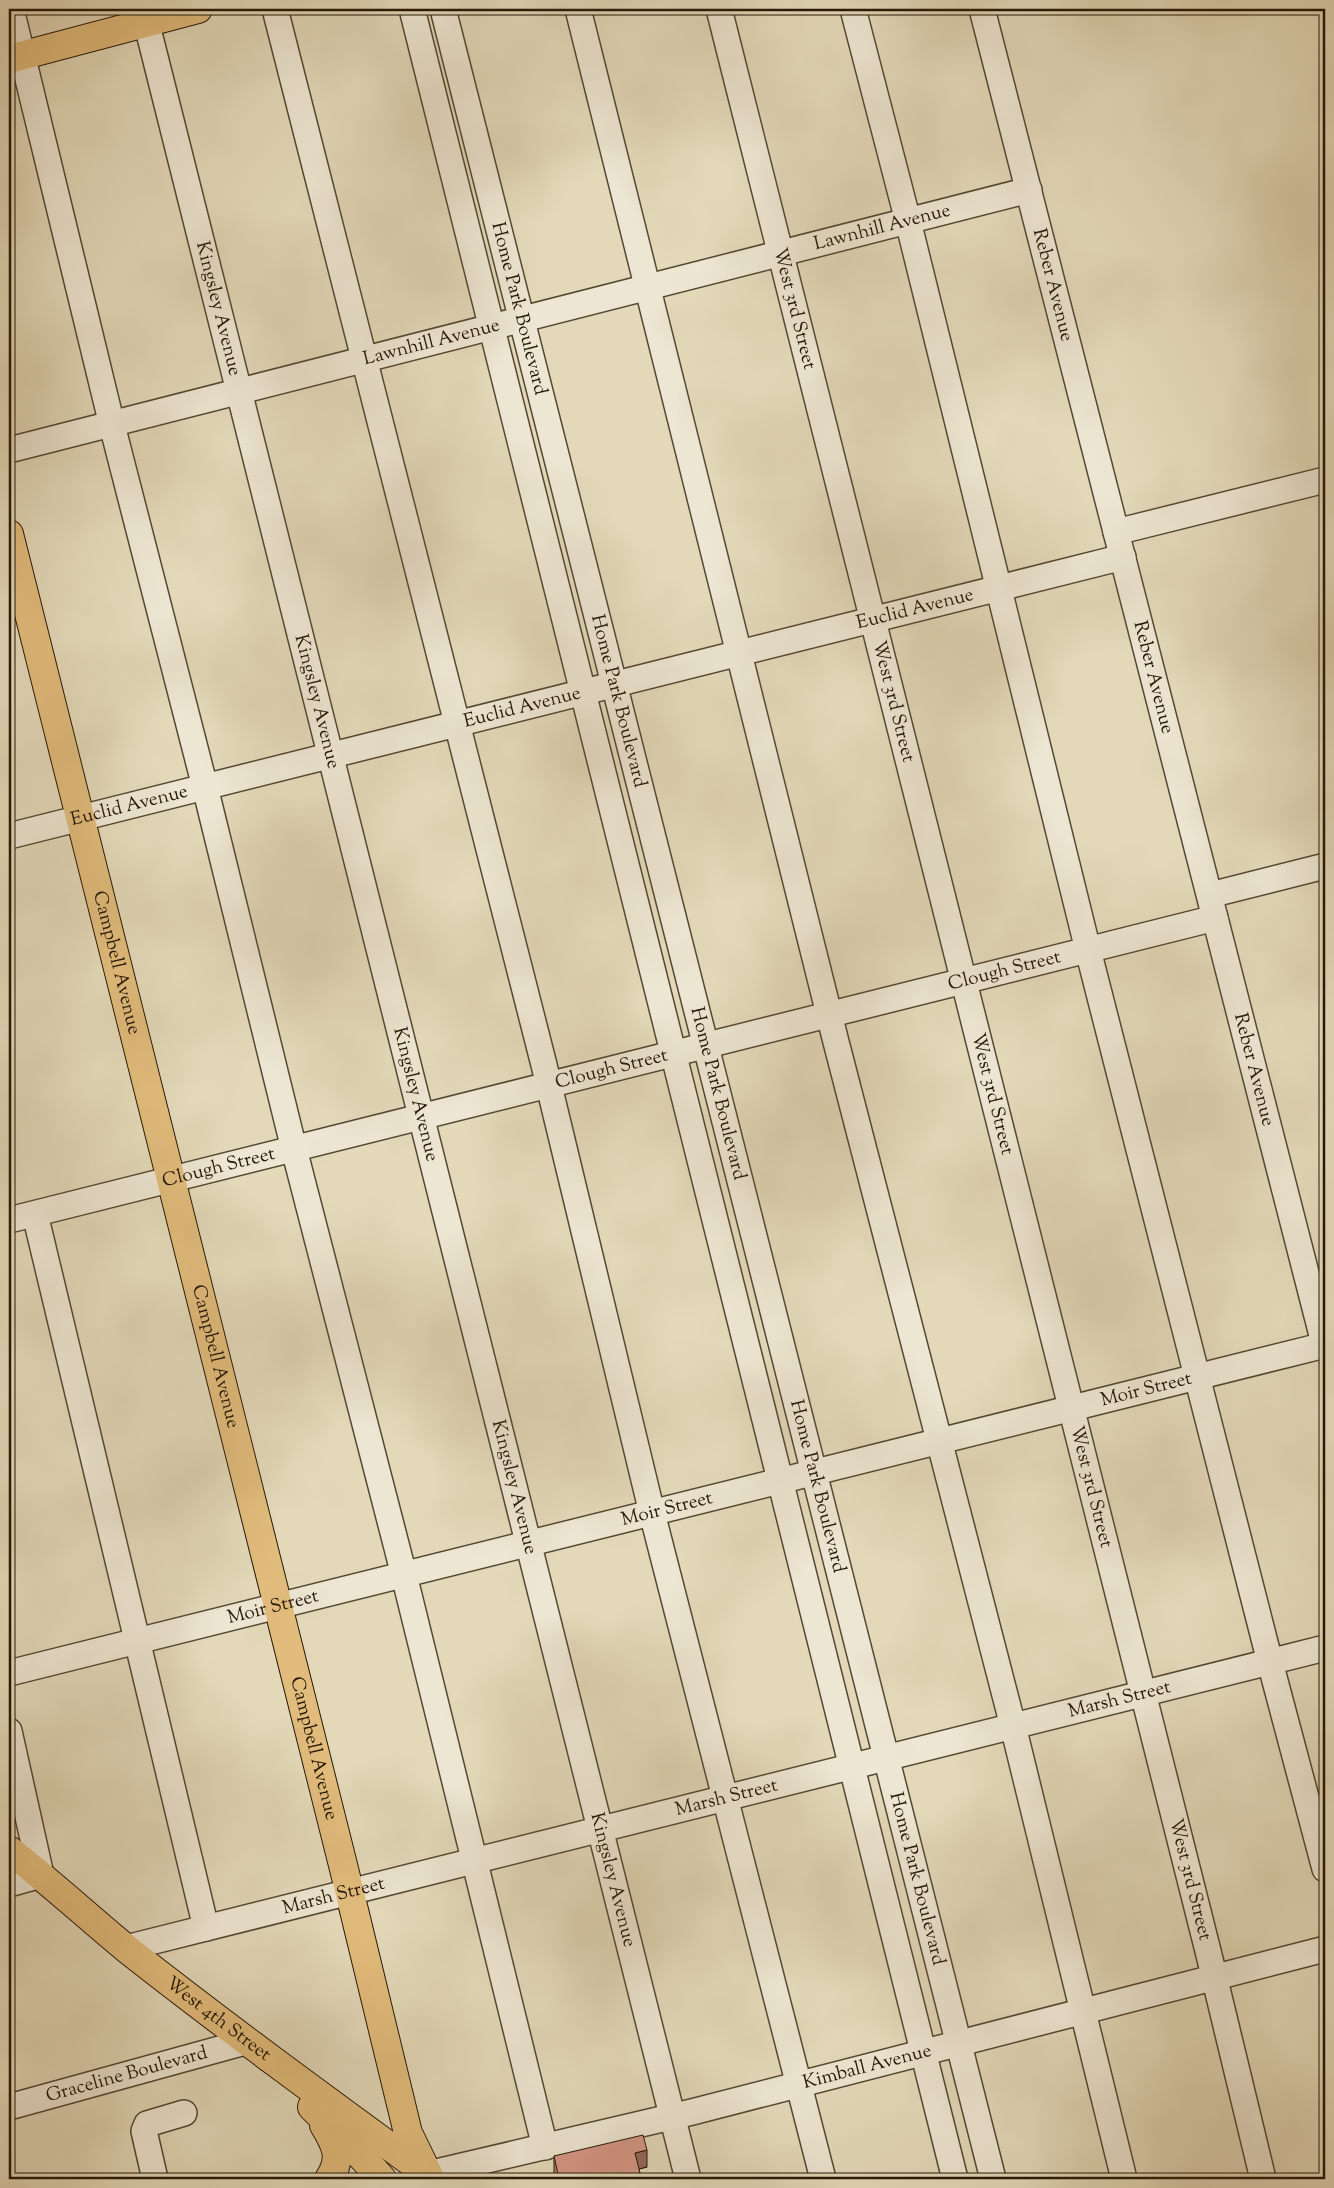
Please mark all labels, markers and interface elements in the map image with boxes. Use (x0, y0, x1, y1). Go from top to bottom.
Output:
street label: Lawnhill Avenue (811, 197, 953, 258)
street label: Home Park Boulevard (484, 219, 554, 398)
street label: Reber Avenue (1025, 226, 1080, 345)
street label: Kingsley Avenue (188, 239, 248, 379)
street label: West 3rd Street (766, 245, 823, 373)
street label: Lawnhill Avenue (360, 312, 503, 373)
street label: Euclid Avenue (854, 581, 977, 637)
street label: Home Park Boulevard (584, 612, 653, 791)
street label: Reber Avenue (1126, 618, 1181, 737)
street label: Kingsley Avenue (287, 631, 347, 772)
street label: West 3rd Street (865, 638, 922, 766)
street label: Euclid Avenue (461, 680, 584, 735)
street label: Euclid Avenue (68, 778, 191, 834)
street label: Campbell Avenue (86, 888, 148, 1037)
street label: Clough Street (945, 944, 1064, 998)
street label: Home Park Boulevard (683, 1004, 753, 1183)
street label: Reber Avenue (1226, 1010, 1281, 1129)
street label: Kingsley Avenue (386, 1024, 445, 1165)
street label: West 3rd Street (964, 1030, 1021, 1158)
street label: Clough Street (552, 1042, 671, 1096)
street label: Clough Street (159, 1140, 278, 1195)
street label: Campbell Avenue (184, 1282, 246, 1431)
street label: Moir Street (1098, 1365, 1195, 1414)
street label: Home Park Boulevard (783, 1397, 852, 1576)
street label: Kingsley Avenue (484, 1417, 544, 1557)
street label: West 3rd Street (1063, 1423, 1120, 1551)
street label: Moir Street (618, 1485, 716, 1533)
street label: Moir Street (224, 1583, 322, 1632)
street label: Campbell Avenue (283, 1674, 345, 1823)
street label: Marsh Street (1065, 1674, 1174, 1725)
street label: Marsh Street (672, 1772, 781, 1824)
street label: Home Park Boulevard (882, 1789, 952, 1969)
street label: Kingsley Avenue (583, 1810, 643, 1950)
street label: West 3rd Street (1162, 1816, 1218, 1944)
street label: Marsh Street (279, 1870, 388, 1922)
street label: West 4th Street (160, 1970, 277, 2068)
street label: Kimball Avenue (800, 2037, 935, 2096)
street label: Graceline Boulevard (43, 2039, 211, 2110)

